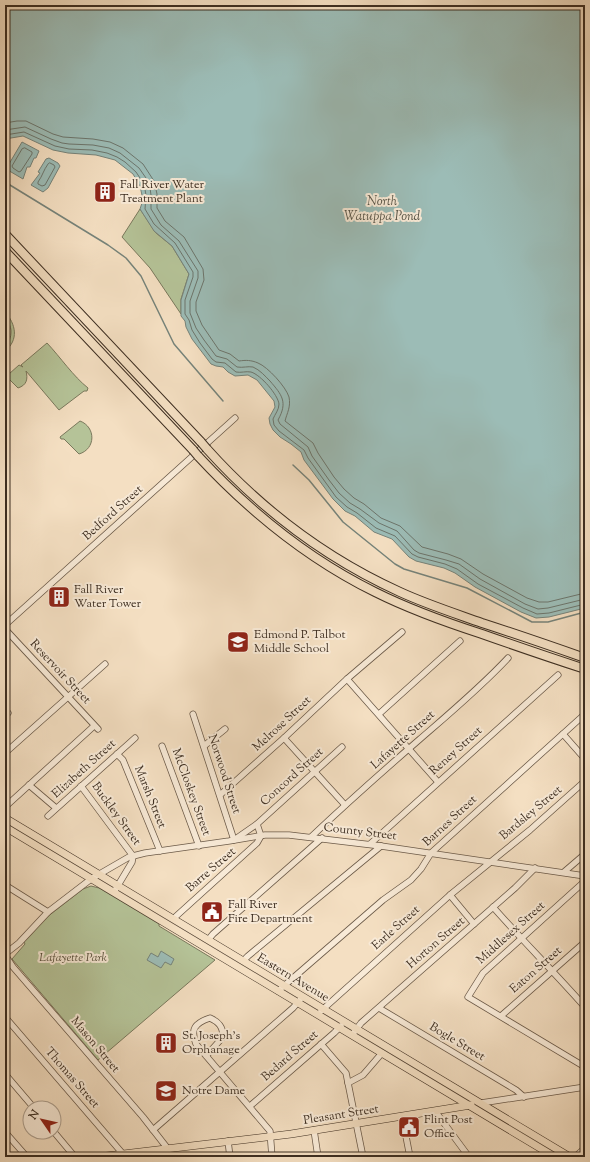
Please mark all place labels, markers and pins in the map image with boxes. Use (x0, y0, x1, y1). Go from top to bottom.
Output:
place label: Fall River Water Treatment Plant (120, 176, 205, 208)
building icon: Fall River Water Treatment Plant (92, 179, 118, 205)
place label: Fall River Water Tower (74, 581, 142, 613)
building icon: Fall River Water Tower (46, 584, 72, 610)
place label: Edmond P. Talbot Middle School (254, 626, 346, 658)
school or university icon: Edmond P. Talbot Middle School (225, 629, 251, 655)
place label: Fall River Fire Department (228, 896, 313, 928)
public building icon: Fall River Fire Department (199, 899, 225, 925)
place label: St. Joseph's Orphanage (182, 1027, 240, 1059)
building icon: St. Joseph's Orphanage (153, 1030, 179, 1056)
school or university icon: Notre Dame (153, 1078, 179, 1104)
place label: Notre Dame (182, 1082, 246, 1100)
place label: Flint Post Office (424, 1111, 473, 1143)
public building icon: Flint Post Office (396, 1114, 422, 1140)

